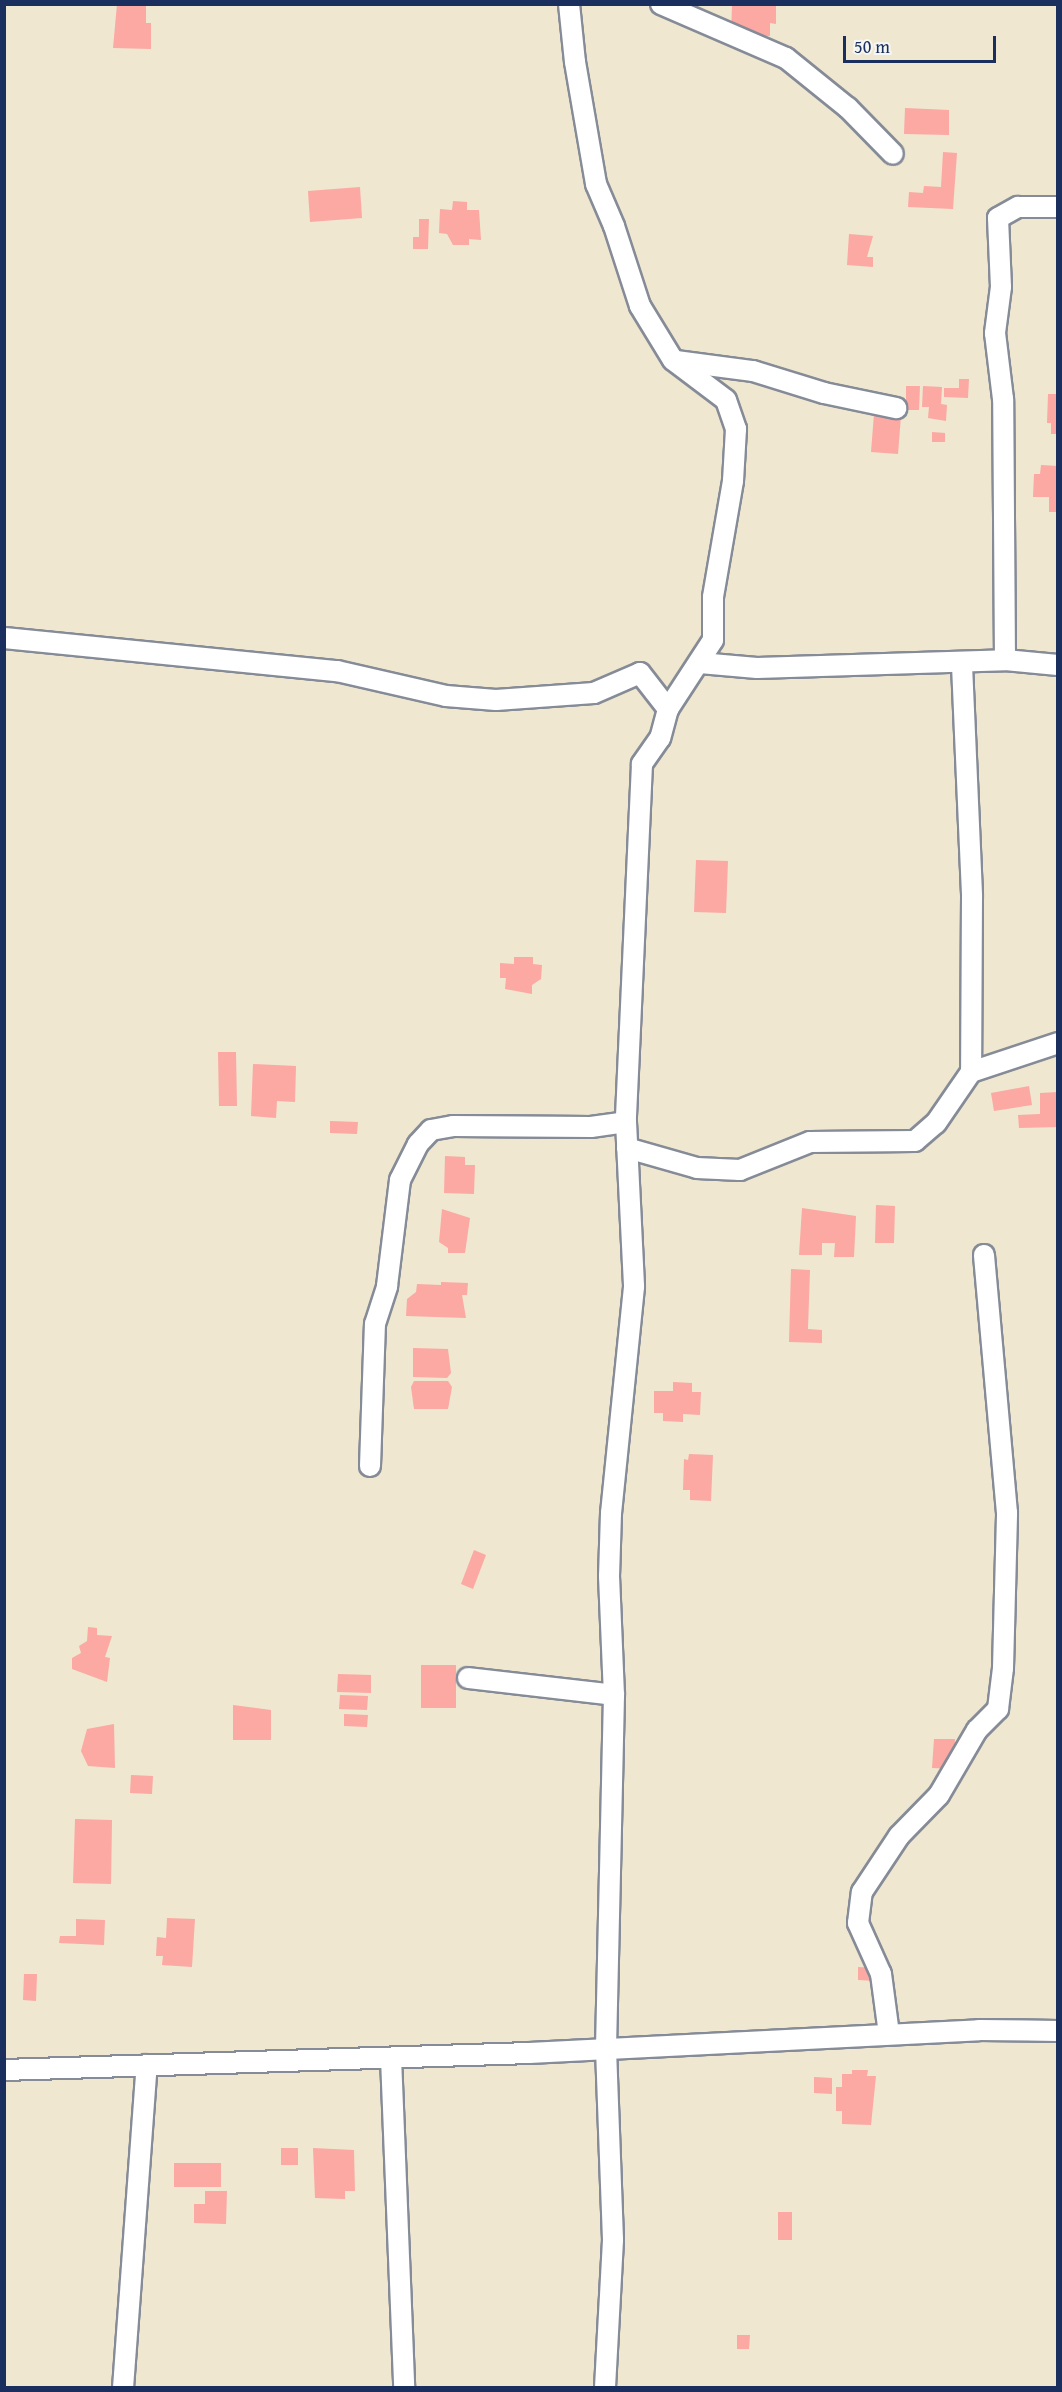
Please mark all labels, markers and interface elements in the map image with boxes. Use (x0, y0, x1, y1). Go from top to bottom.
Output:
scale bar (846, 24, 999, 62)
text: 50 m (854, 33, 890, 60)

